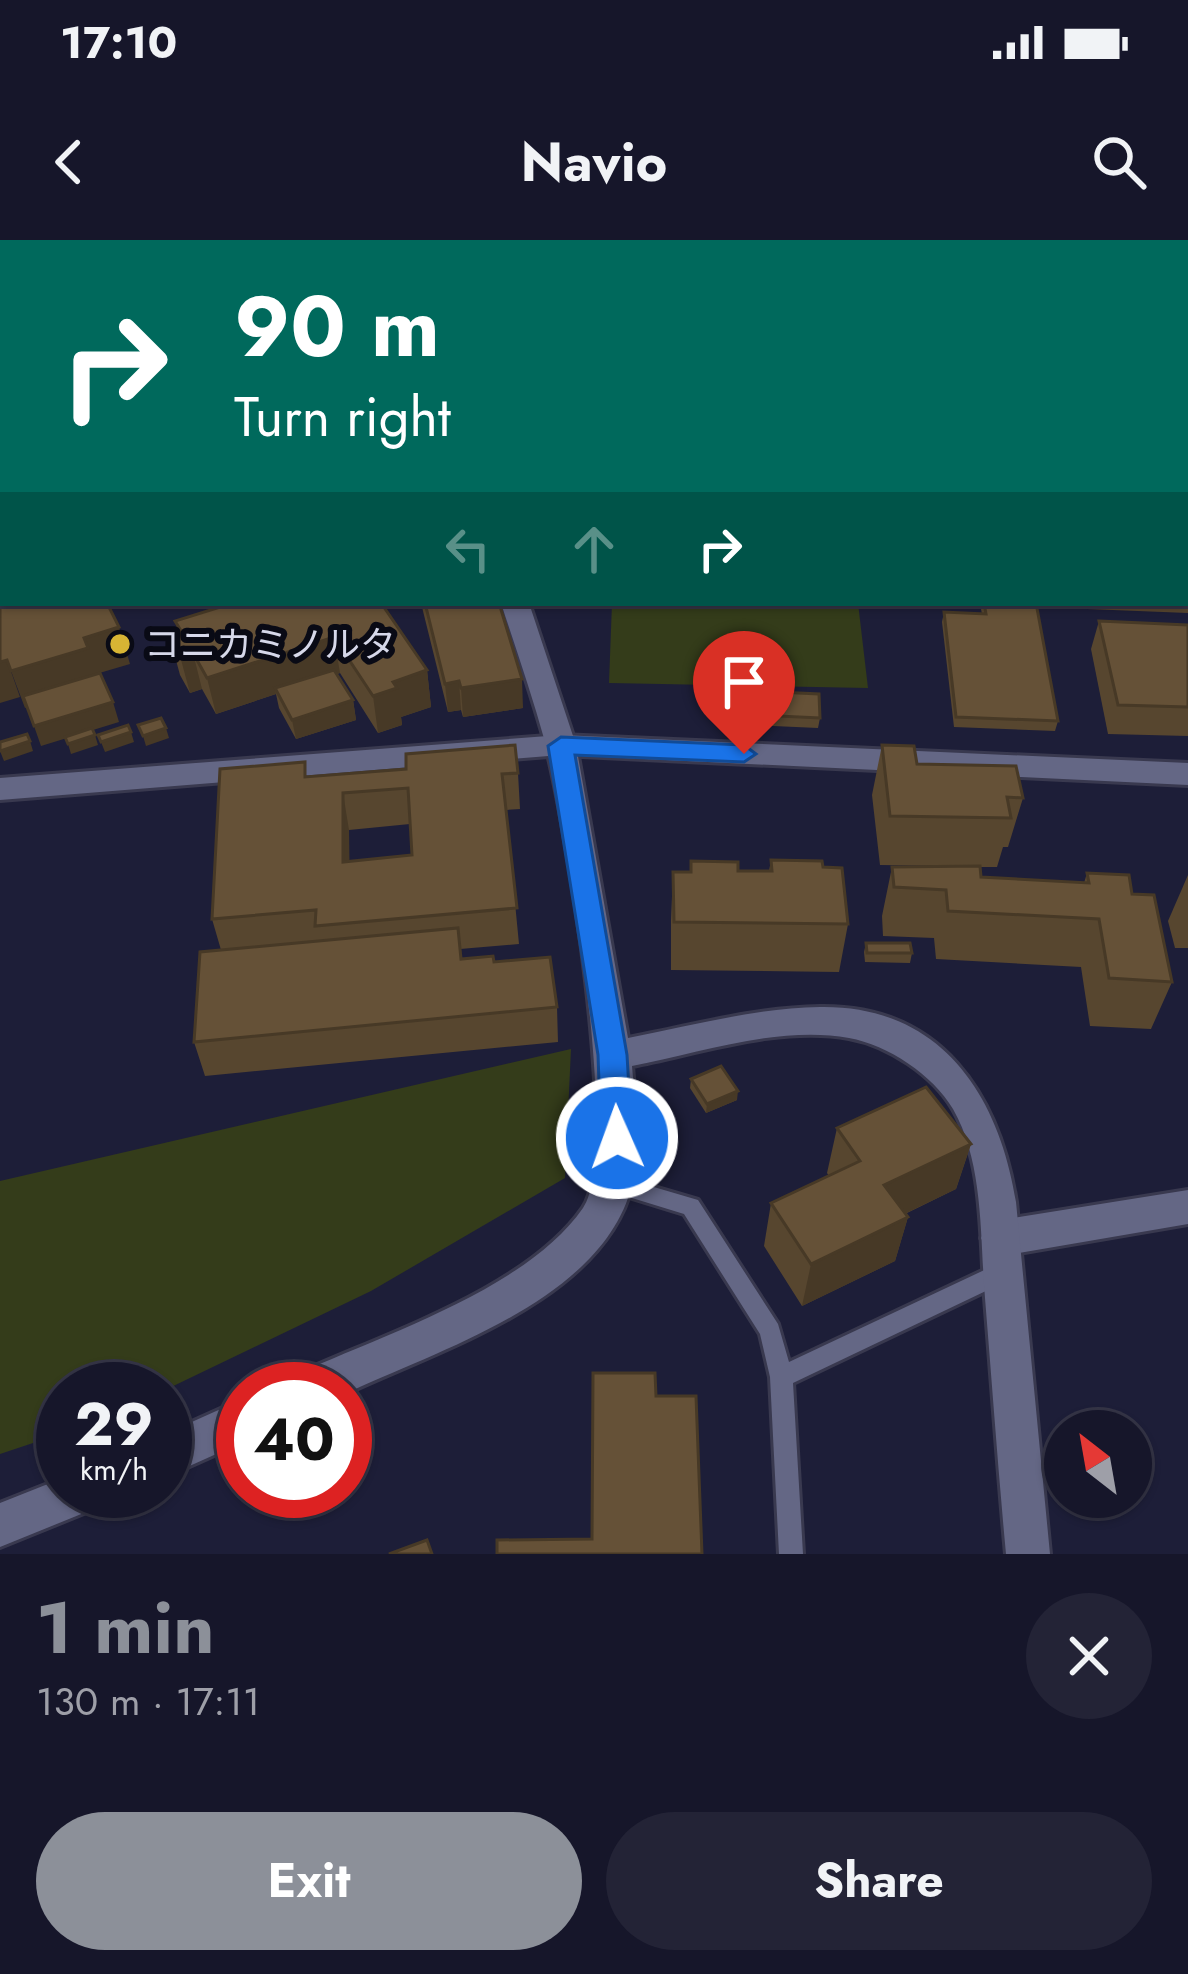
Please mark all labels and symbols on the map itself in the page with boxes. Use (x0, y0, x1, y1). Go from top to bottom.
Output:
place label: コニカミノルタ (144, 618, 396, 670)
marker: コニカミノルタ (107, 631, 133, 657)
pin (693, 631, 795, 754)
position arrow (554, 1075, 680, 1201)
speed limit sign: 40 (216, 1362, 372, 1518)
north arrow (1044, 1410, 1152, 1518)

